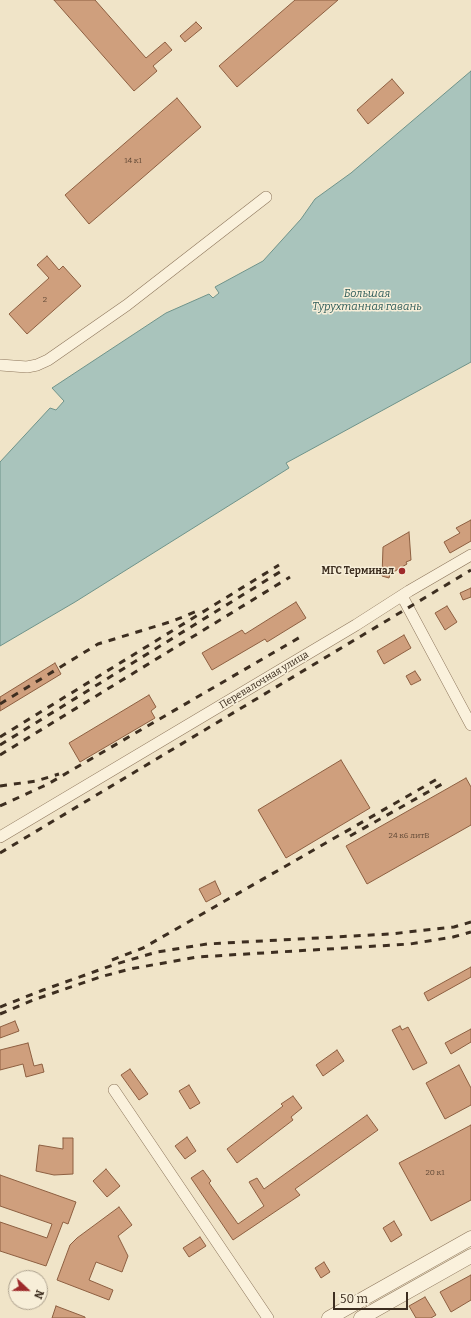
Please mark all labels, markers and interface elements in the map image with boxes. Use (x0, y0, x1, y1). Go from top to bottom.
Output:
house number: 14 к1 (124, 156, 142, 166)
water label: Большая Турухтанная гавань (312, 287, 422, 313)
house number: 2 (43, 295, 47, 305)
place label: МГС Терминал (322, 565, 394, 577)
marker: МГС Терминал (397, 566, 407, 576)
street label: Перевалочная улица (217, 649, 311, 711)
house number: 24 к6 литВ (389, 831, 429, 841)
house number: 20 к1 (425, 1168, 445, 1178)
north arrow (8, 1270, 48, 1310)
scale bar (335, 1284, 410, 1310)
text: N (31, 1288, 46, 1301)
text: 50 m (340, 1292, 368, 1306)

